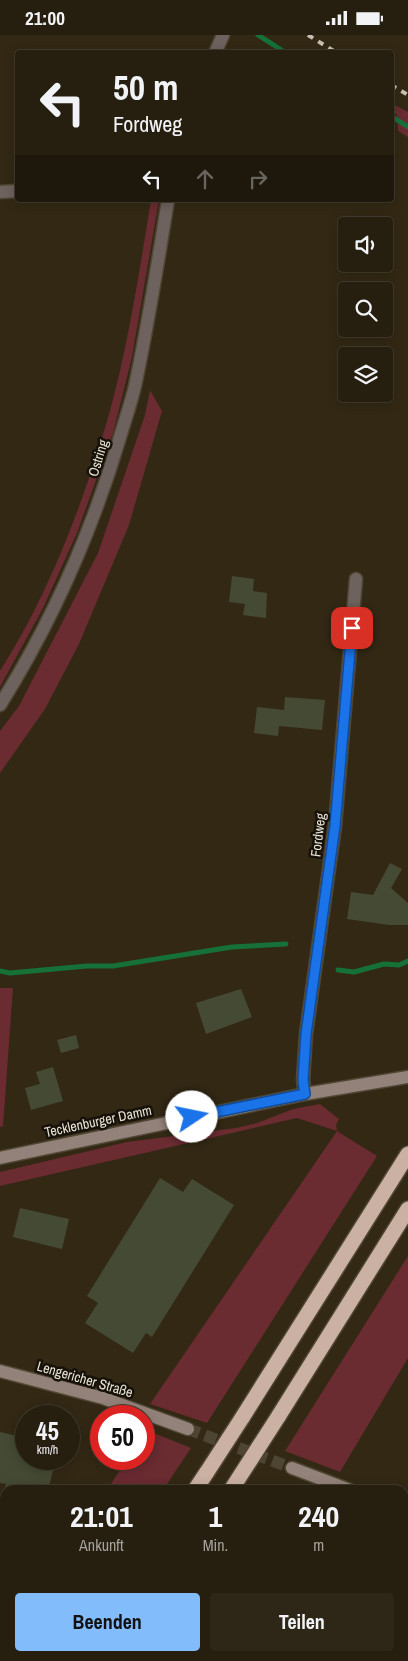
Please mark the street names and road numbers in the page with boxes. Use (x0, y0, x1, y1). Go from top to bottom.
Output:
street label: Ostring (84, 437, 112, 479)
street label: Fordweg (306, 811, 330, 858)
street label: Tecklenburger Damm (43, 1101, 153, 1141)
street label: Lengericher Straße (35, 1357, 135, 1401)

